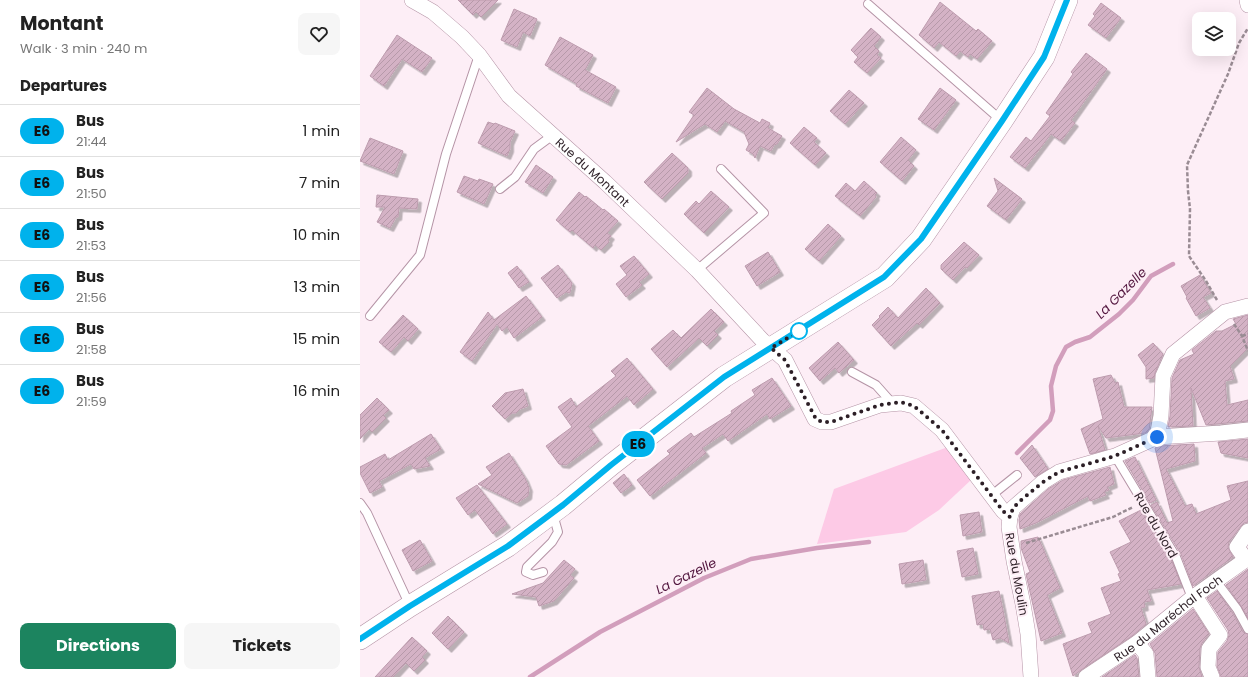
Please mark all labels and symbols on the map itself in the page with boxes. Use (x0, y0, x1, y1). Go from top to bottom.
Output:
street label: Rue du Montant (552, 133, 634, 210)
water label: La Gazelle (1091, 263, 1151, 323)
unlabelled marker (790, 322, 808, 340)
your location (1147, 427, 1167, 447)
line badge: E6 (620, 431, 656, 457)
street label: Rue du Nord (1130, 489, 1182, 561)
street label: Rue du Moulin (1001, 531, 1033, 617)
water label: La Gazelle (652, 553, 720, 599)
street label: Rue du Maréchal Foch (1110, 571, 1226, 665)

